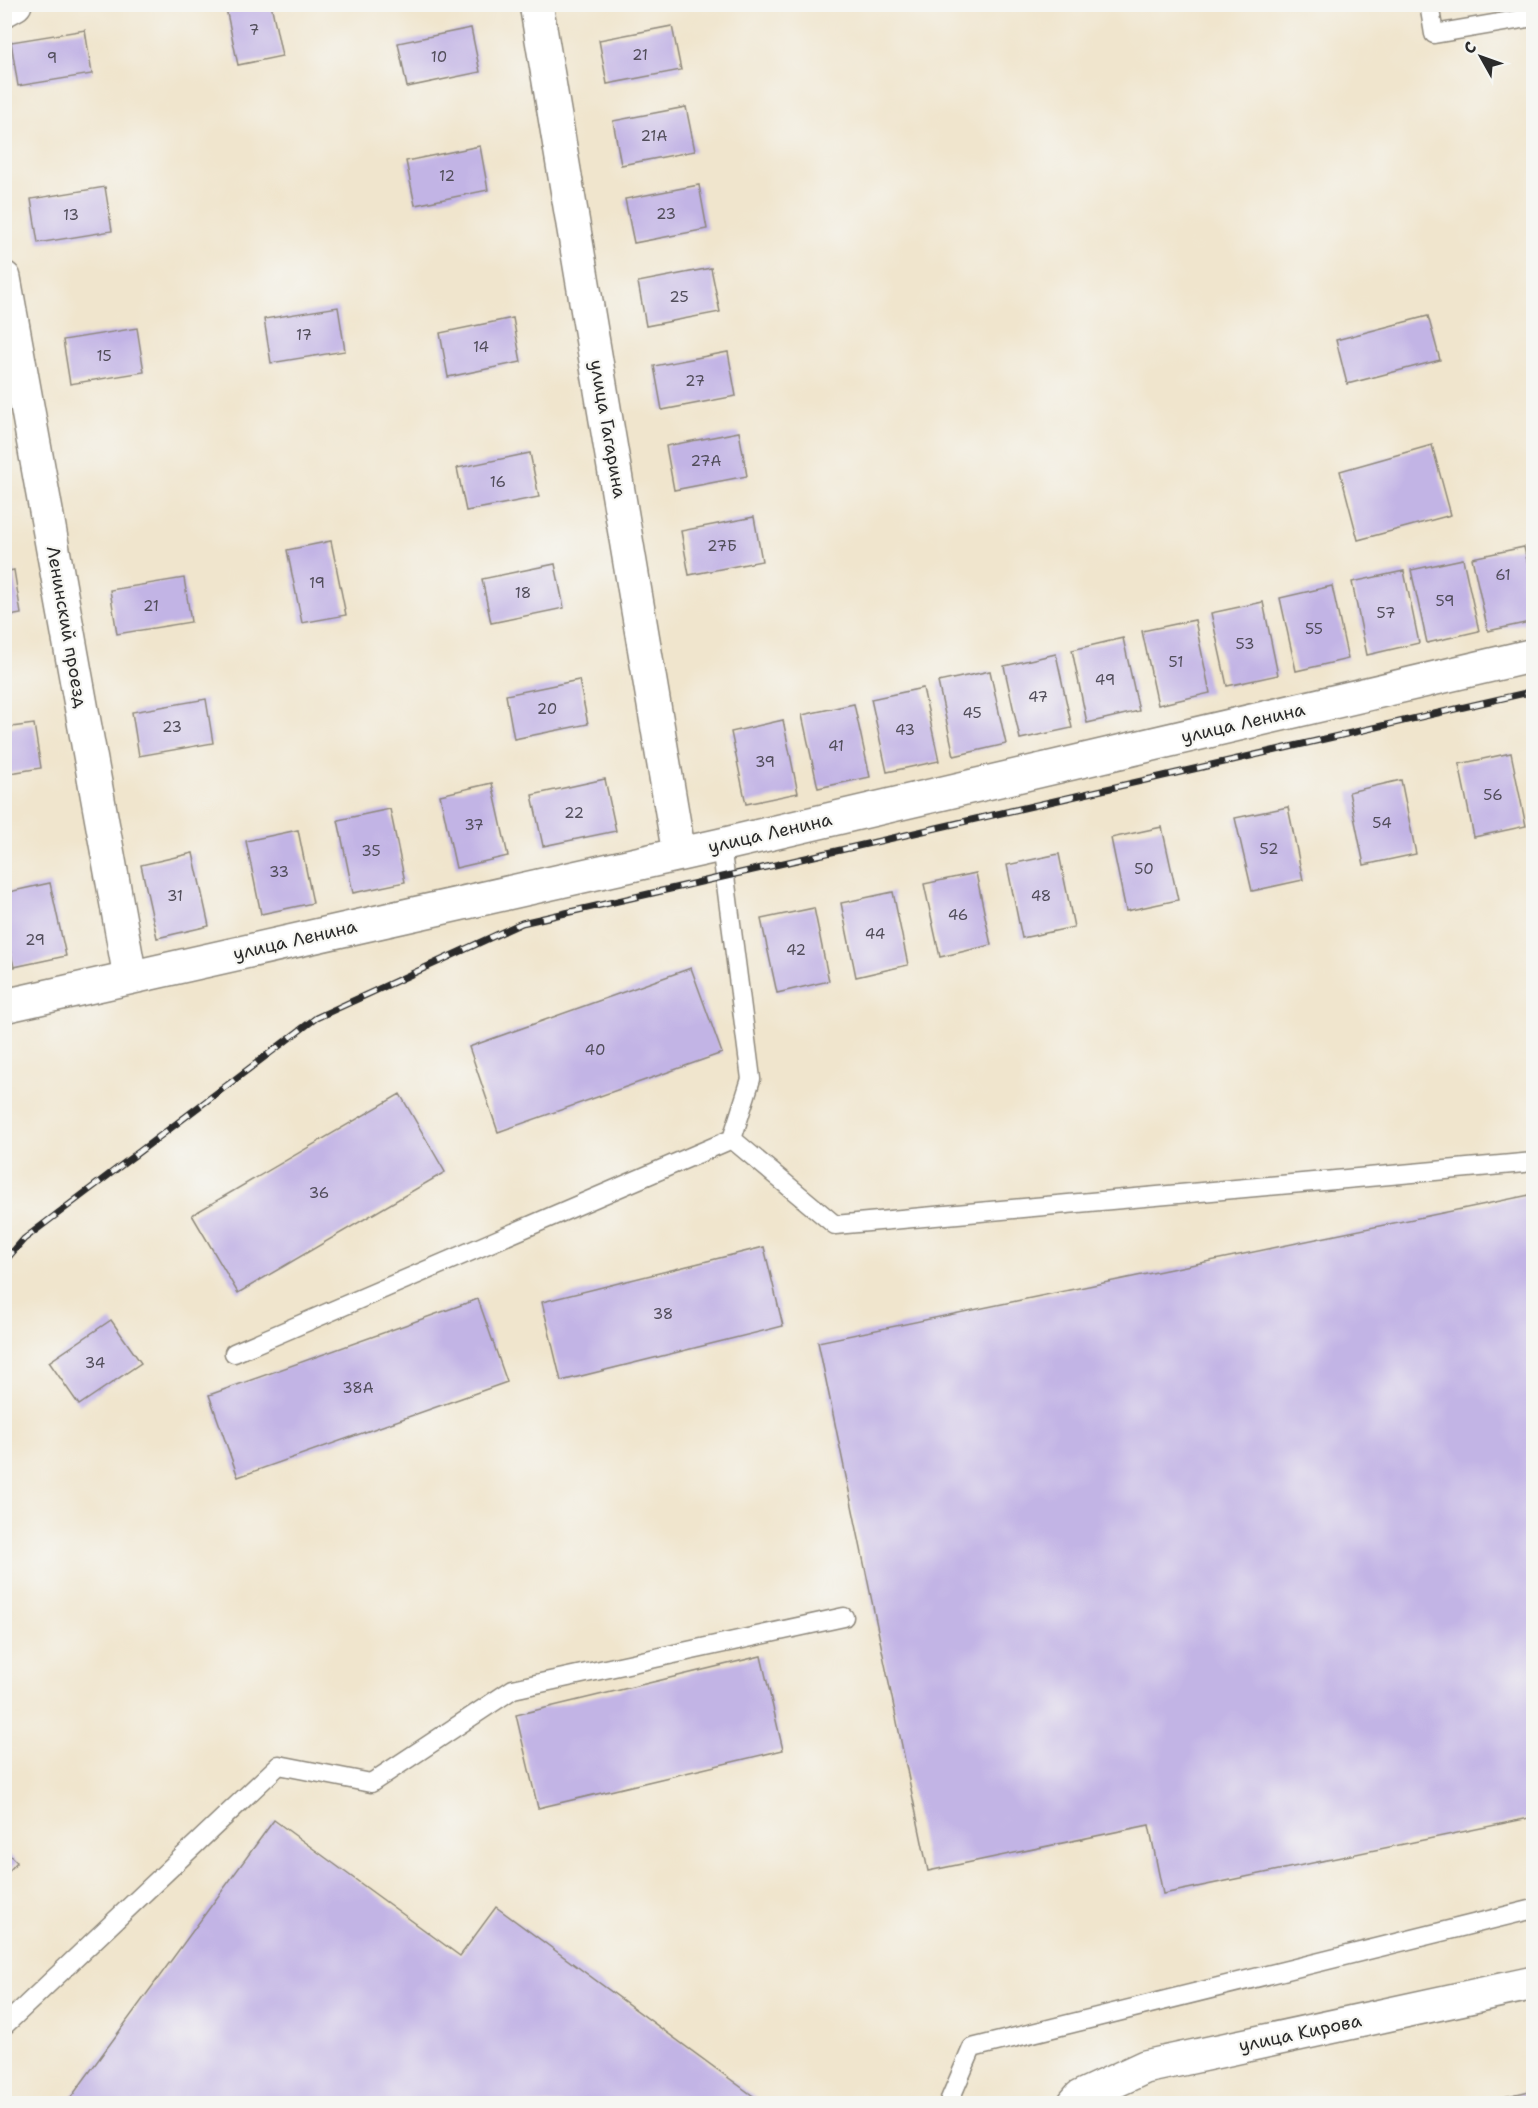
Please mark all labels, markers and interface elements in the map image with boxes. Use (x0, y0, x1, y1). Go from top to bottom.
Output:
house number: 7 (249, 20, 259, 40)
north arrow (1451, 27, 1511, 87)
text: С (1459, 37, 1481, 58)
house number: 21 (632, 45, 648, 65)
house number: 10 (431, 47, 447, 67)
house number: 9 (47, 48, 57, 68)
house number: 21А (641, 126, 668, 146)
house number: 12 (439, 166, 455, 186)
house number: 23 (656, 204, 676, 224)
house number: 13 (63, 205, 79, 225)
house number: 25 (669, 287, 689, 307)
house number: 17 (296, 325, 312, 345)
house number: 14 (473, 337, 489, 357)
house number: 15 (96, 346, 112, 366)
street label: улица Гагарина (584, 358, 632, 500)
house number: 27 (685, 371, 705, 391)
house number: 27А (691, 451, 722, 471)
house number: 16 (490, 472, 506, 492)
house number: 27Б (707, 536, 737, 556)
street label: Ленинский проезд (41, 544, 93, 710)
house number: 61 (1495, 565, 1511, 585)
house number: 19 (309, 573, 325, 593)
house number: 18 (515, 583, 531, 603)
house number: 59 (1436, 591, 1454, 611)
house number: 21 (143, 596, 159, 616)
house number: 57 (1377, 603, 1395, 623)
house number: 55 (1305, 619, 1323, 639)
house number: 53 (1236, 634, 1255, 654)
house number: 51 (1169, 652, 1183, 672)
house number: 49 (1095, 670, 1115, 690)
house number: 47 (1028, 687, 1048, 707)
street label: улица Ленина (1179, 697, 1307, 749)
house number: 20 (537, 699, 557, 719)
house number: 45 (962, 703, 982, 723)
house number: 23 (162, 717, 182, 737)
house number: 43 (895, 720, 915, 740)
house number: 41 (828, 736, 844, 756)
house number: 39 (755, 752, 775, 772)
house number: 56 (1483, 785, 1503, 805)
house number: 22 (564, 803, 584, 823)
street label: улица Ленина (706, 807, 834, 859)
house number: 54 (1372, 813, 1392, 833)
house number: 37 (464, 815, 484, 835)
house number: 52 (1260, 839, 1278, 859)
house number: 35 (361, 841, 381, 861)
house number: 50 (1134, 859, 1154, 879)
house number: 33 (269, 862, 289, 882)
house number: 31 (167, 886, 183, 906)
house number: 48 (1031, 886, 1051, 906)
house number: 46 (948, 905, 968, 925)
street label: улица Ленина (231, 914, 359, 966)
house number: 44 (865, 924, 885, 944)
house number: 29 (25, 930, 45, 950)
house number: 42 (786, 940, 806, 960)
house number: 40 (585, 1040, 605, 1060)
house number: 36 (309, 1183, 329, 1203)
house number: 38 (653, 1304, 673, 1324)
house number: 34 (85, 1353, 105, 1373)
house number: 38А (342, 1378, 374, 1398)
street label: улица Кирова (1236, 2008, 1364, 2058)

